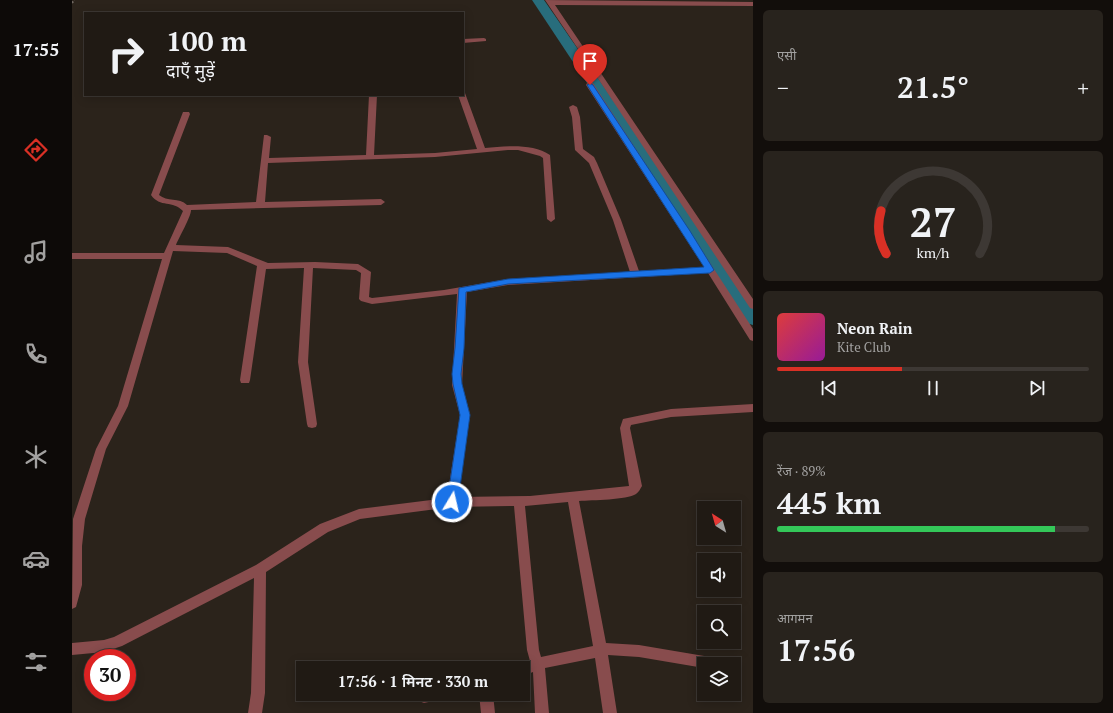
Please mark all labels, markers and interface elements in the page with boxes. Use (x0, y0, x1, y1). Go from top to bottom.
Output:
text: 100 m (166, 22, 247, 59)
icon: right (100, 28, 152, 80)
text: 17:55 (13, 37, 59, 61)
pin (573, 44, 607, 85)
text: एसी (777, 46, 796, 64)
icon: arrive (579, 50, 601, 72)
text: दाएँ मुड़ें (166, 58, 215, 82)
text: 21.5° (897, 67, 969, 107)
text: − (777, 73, 789, 102)
text: + (1077, 73, 1089, 102)
icon: directions (22, 136, 50, 164)
text: 27 (909, 194, 957, 249)
icon: music (22, 238, 50, 266)
text: km/h (917, 242, 950, 261)
text: Neon Rain (837, 318, 913, 338)
text: Kite Club (837, 338, 891, 356)
icon: phone (22, 340, 50, 368)
icon: previous (818, 377, 840, 399)
icon: pause (922, 377, 944, 399)
icon: next (1026, 377, 1048, 399)
icon: climate (22, 443, 50, 471)
text: रेंज · 89% (777, 462, 826, 480)
position arrow (431, 481, 473, 523)
text: 445 km (777, 483, 881, 523)
north arrow (697, 501, 741, 545)
map controls (697, 501, 741, 701)
icon: car (22, 545, 50, 573)
button: sound (697, 553, 741, 597)
button: search (697, 605, 741, 649)
text: आगमन (777, 609, 813, 627)
text: 17:56 (777, 630, 855, 670)
icon: filters (22, 648, 50, 676)
speed limit sign: 30 (84, 649, 136, 701)
button: layers (697, 657, 741, 701)
text: 17:56 · 1 मिनट · 330 m (338, 671, 488, 691)

